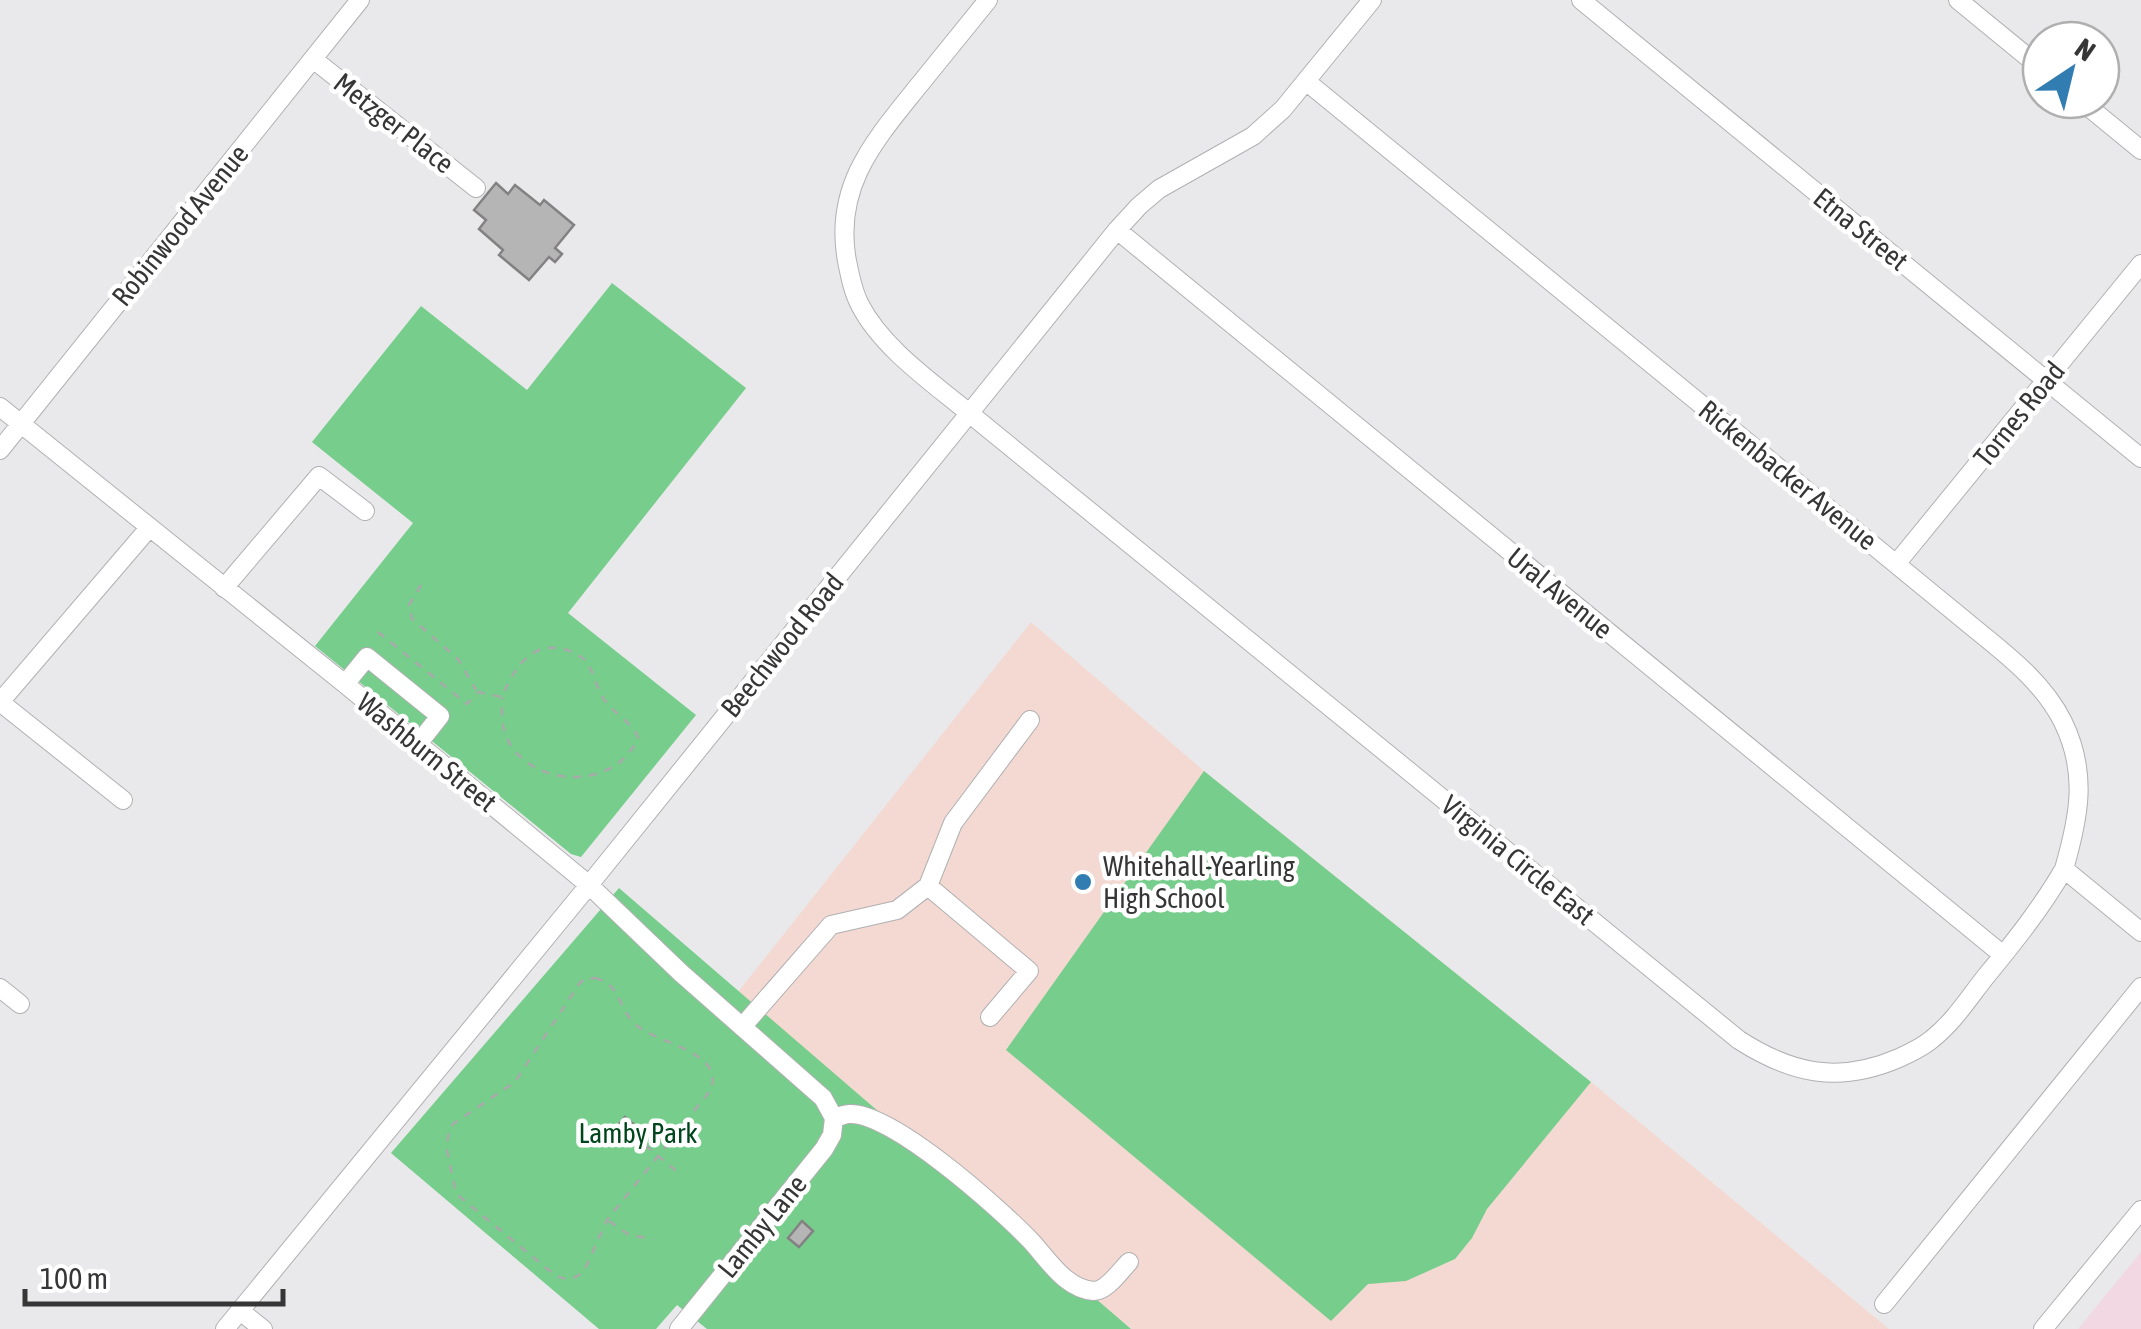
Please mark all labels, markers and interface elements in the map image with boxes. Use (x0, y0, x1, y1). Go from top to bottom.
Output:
north arrow (2021, 20, 2121, 120)
text: N (2069, 32, 2101, 67)
street label: Metzger Place (328, 66, 460, 180)
street label: Robinwood Avenue (105, 138, 255, 312)
street label: Etna Street (1807, 181, 1915, 277)
street label: Tornes Road (1967, 355, 2071, 473)
street label: Rickenbacker Avenue (1693, 393, 1883, 557)
street label: Ural Avenue (1501, 541, 1619, 645)
street label: Beechwood Road (714, 567, 850, 723)
street label: Washburn Street (351, 686, 503, 818)
street label: Virginia Circle East (1435, 789, 1601, 931)
place label: Whitehall-Yearling High School (1103, 850, 1295, 914)
marker: Whitehall-Yearling High School (1072, 871, 1094, 893)
park label: Lamby Park (578, 1117, 698, 1149)
street label: Lamby Lane (711, 1168, 813, 1284)
scale bar (25, 1244, 282, 1306)
text: 100 m (40, 1261, 108, 1295)

